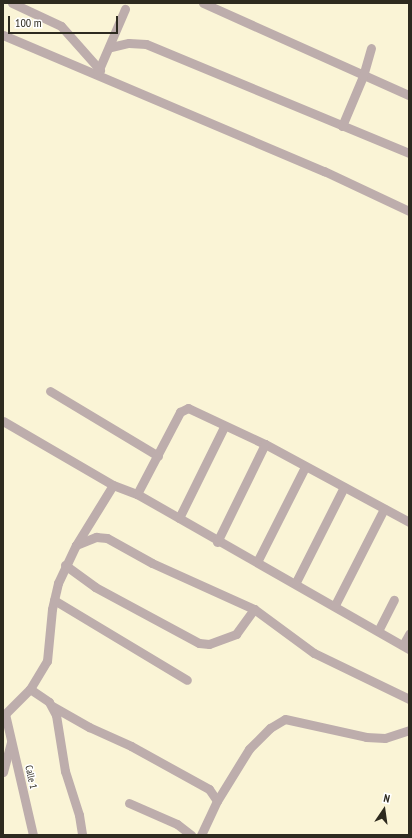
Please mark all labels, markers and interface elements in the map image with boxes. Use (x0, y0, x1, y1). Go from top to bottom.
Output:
scale bar (10, 8, 120, 34)
text: 100 m (15, 15, 42, 30)
street label: Calle 1 (22, 764, 40, 790)
north arrow (364, 790, 404, 830)
text: N (382, 791, 391, 806)

